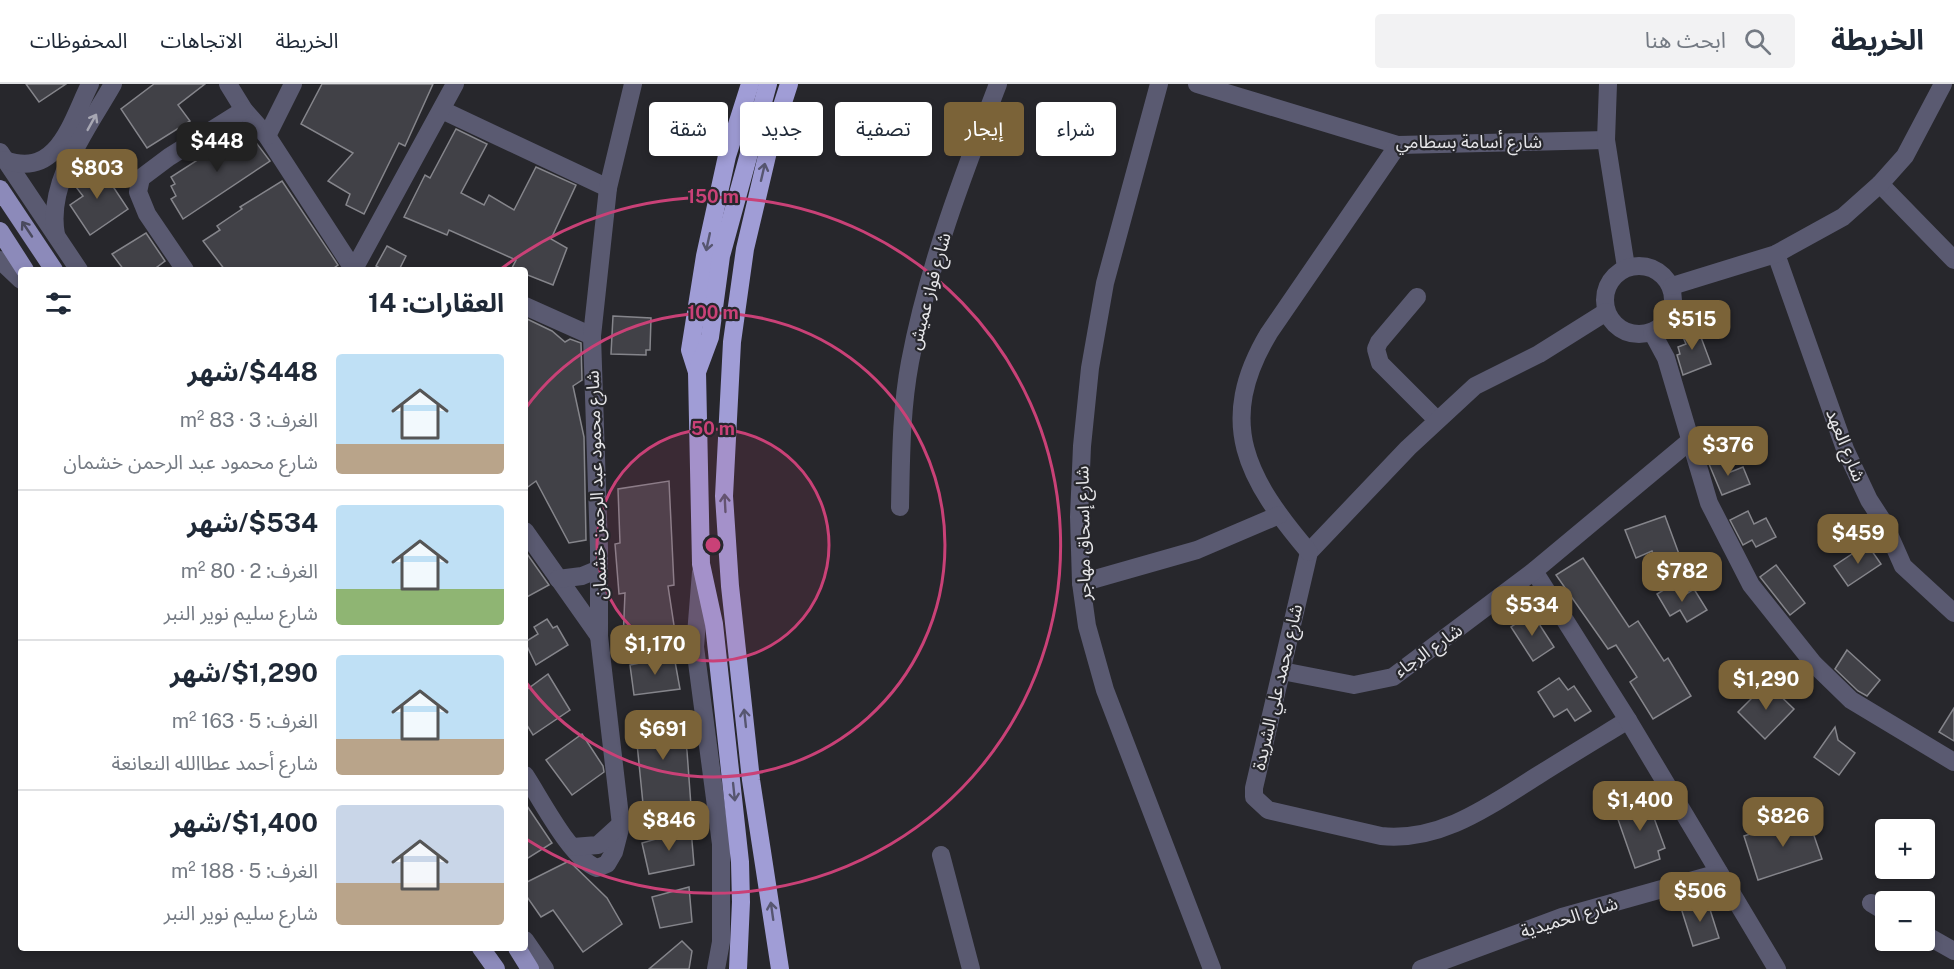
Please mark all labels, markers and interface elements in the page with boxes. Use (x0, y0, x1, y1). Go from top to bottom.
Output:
search box (1375, 14, 1795, 68)
text: الخريطة (1831, 23, 1924, 56)
icon: search (1741, 25, 1774, 58)
text: ابحث هنا (1645, 27, 1726, 53)
text: المحفوظات (30, 28, 127, 53)
text: الاتجاهات (160, 28, 242, 53)
text: الخريطة (275, 28, 338, 53)
chip: شقة (649, 102, 728, 156)
chip: جديد (740, 102, 823, 156)
chip: تصفية (835, 102, 932, 156)
chip: إيجار (944, 102, 1024, 156)
chip: شراء (1036, 102, 1116, 156)
one-way arrow (86, 114, 98, 131)
pin: $448 (181, 122, 253, 173)
text: $448 (190, 129, 244, 153)
street label: شارع أسامة بسطامي (1396, 130, 1542, 156)
pin: $803 (61, 149, 133, 200)
text: $803 (70, 156, 124, 180)
one-way arrow (758, 163, 770, 182)
text: 150 m (687, 186, 739, 207)
one-way arrow (21, 222, 33, 238)
street label: شارع فواز عميش (903, 230, 959, 353)
one-way arrow (702, 232, 713, 251)
icon: filters (42, 287, 75, 320)
text: العقارات: 14 (368, 287, 504, 318)
pin: $515 (1656, 300, 1728, 351)
text: 100 m (687, 302, 739, 323)
text: $515 (1667, 307, 1717, 331)
text: $448/شهر (188, 356, 318, 387)
street label: شارع محمود عبد الرحمن خشمان (582, 370, 614, 600)
icon: home (384, 378, 456, 450)
street label: شارع العهد (1818, 406, 1870, 486)
text: الغرف: 3 · 83 m² (180, 408, 318, 432)
text: 50 m (691, 418, 735, 439)
pin: $376 (1692, 426, 1764, 477)
text: $376 (1702, 433, 1754, 457)
text: شارع محمود عبد الرحمن خشمان (63, 450, 318, 474)
street label: شارع إسحاق مهاجر (1071, 466, 1099, 601)
one-way arrow (719, 494, 730, 513)
text: $534/شهر (187, 507, 318, 538)
pin: $459 (1822, 514, 1894, 565)
text: $459 (1831, 521, 1885, 545)
icon: home (384, 529, 456, 601)
centre of rings (703, 535, 723, 555)
pin: $782 (1646, 552, 1718, 603)
text: الغرف: 2 · 80 m² (181, 559, 318, 583)
text: $782 (1656, 559, 1708, 583)
pin: $534 (1496, 586, 1568, 637)
text: $534 (1505, 593, 1559, 617)
text: شارع سليم نوير النبر (164, 601, 318, 625)
street label: شارع محمد علي الشريدة (1248, 602, 1310, 773)
street label: شارع الرجاء (1390, 619, 1468, 684)
pin: $1,170 (606, 625, 704, 676)
text: $1,170 (624, 632, 686, 656)
text: $1,290/شهر (170, 657, 318, 688)
pin: $1,290 (1717, 660, 1815, 711)
text: $1,290 (1733, 667, 1799, 691)
icon: home (384, 679, 456, 751)
text: الغرف: 5 · 163 m² (172, 709, 318, 733)
one-way arrow (739, 709, 750, 728)
pin: $691 (627, 710, 699, 761)
text: $691 (639, 717, 687, 741)
text: شارع أحمد عطاالله النعانعة (111, 751, 318, 775)
pin: $1,400 (1591, 781, 1689, 832)
one-way arrow (729, 782, 740, 802)
text: $1,400 (1607, 788, 1673, 812)
pin: $826 (1747, 797, 1819, 848)
pin: $846 (633, 801, 705, 852)
text: $826 (1757, 804, 1809, 828)
text: $1,400/شهر (170, 807, 318, 838)
text: $846 (642, 808, 696, 832)
map controls (1875, 819, 1935, 951)
button: + (1875, 819, 1935, 879)
icon: home (384, 829, 456, 901)
text: الغرف: 5 · 188 m² (171, 859, 318, 883)
pin: $506 (1664, 872, 1736, 923)
text: $506 (1673, 879, 1727, 903)
button: − (1875, 891, 1935, 951)
street label: شارع الحميدية (1518, 892, 1621, 946)
text: شارع سليم نوير النبر (164, 901, 318, 925)
one-way arrow (766, 902, 777, 921)

